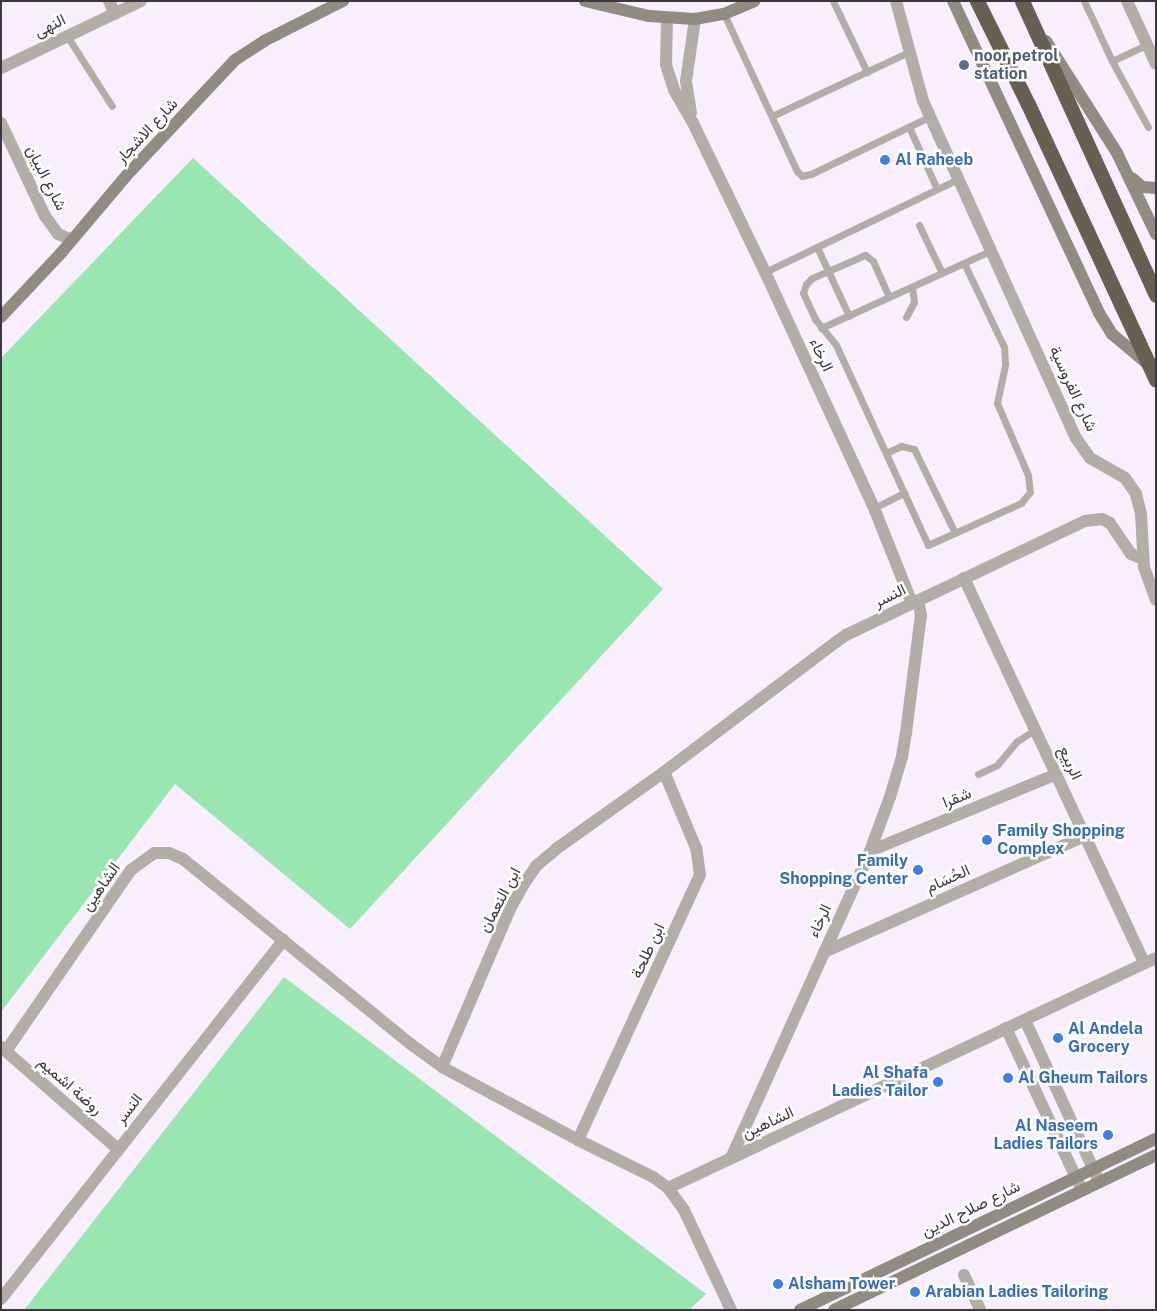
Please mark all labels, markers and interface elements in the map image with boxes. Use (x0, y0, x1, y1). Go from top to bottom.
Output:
street label: النهى (31, 10, 69, 42)
place label: noor petrol station (974, 46, 1058, 84)
marker: noor petrol station (958, 59, 970, 71)
street label: شارع الاشجار (112, 94, 182, 168)
street label: شارع البيان (21, 142, 71, 214)
place label: Al Raheeb (895, 150, 973, 170)
marker: Al Raheeb (879, 154, 891, 166)
street label: الرخاء (805, 335, 837, 375)
street label: شارع الفروسية (1045, 343, 1101, 435)
street label: النسر (871, 580, 909, 612)
street label: الربيع (1054, 743, 1086, 783)
street label: شقرا (940, 784, 974, 812)
place label: Family Shopping Complex (997, 821, 1125, 859)
marker: Family Shopping Complex (981, 834, 993, 846)
place label: Family Shopping Center (779, 851, 908, 889)
street label: الشاهين (77, 859, 125, 915)
street label: الحُسَام (923, 861, 973, 897)
street label: ابن النعمان (475, 864, 525, 936)
marker: Family Shopping Center (912, 864, 924, 876)
street label: الرخاء (804, 901, 836, 941)
street label: ابن طلحة (627, 920, 669, 982)
place label: Al Andela Grocery (1068, 1019, 1143, 1057)
marker: Al Andela Grocery (1052, 1032, 1064, 1044)
street label: روضة اشميم (34, 1053, 106, 1119)
place label: Al Shafa Ladies Tailor (832, 1063, 928, 1101)
place label: Al Gheum Tailors (1018, 1068, 1148, 1088)
marker: Al Gheum Tailors (1002, 1072, 1014, 1084)
marker: Al Shafa Ladies Tailor (932, 1076, 944, 1088)
street label: النسر (111, 1090, 147, 1128)
street label: الشاهين (739, 1103, 797, 1143)
place label: Al Naseem Ladies Tailors (993, 1116, 1098, 1154)
marker: Al Naseem Ladies Tailors (1102, 1129, 1114, 1141)
street label: شارع صلاح الدين (918, 1177, 1024, 1241)
place label: Alsham Tower (788, 1274, 895, 1294)
marker: Alsham Tower (772, 1278, 784, 1290)
place label: Arabian Ladies Tailoring (925, 1282, 1108, 1302)
marker: Arabian Ladies Tailoring (909, 1286, 921, 1298)

